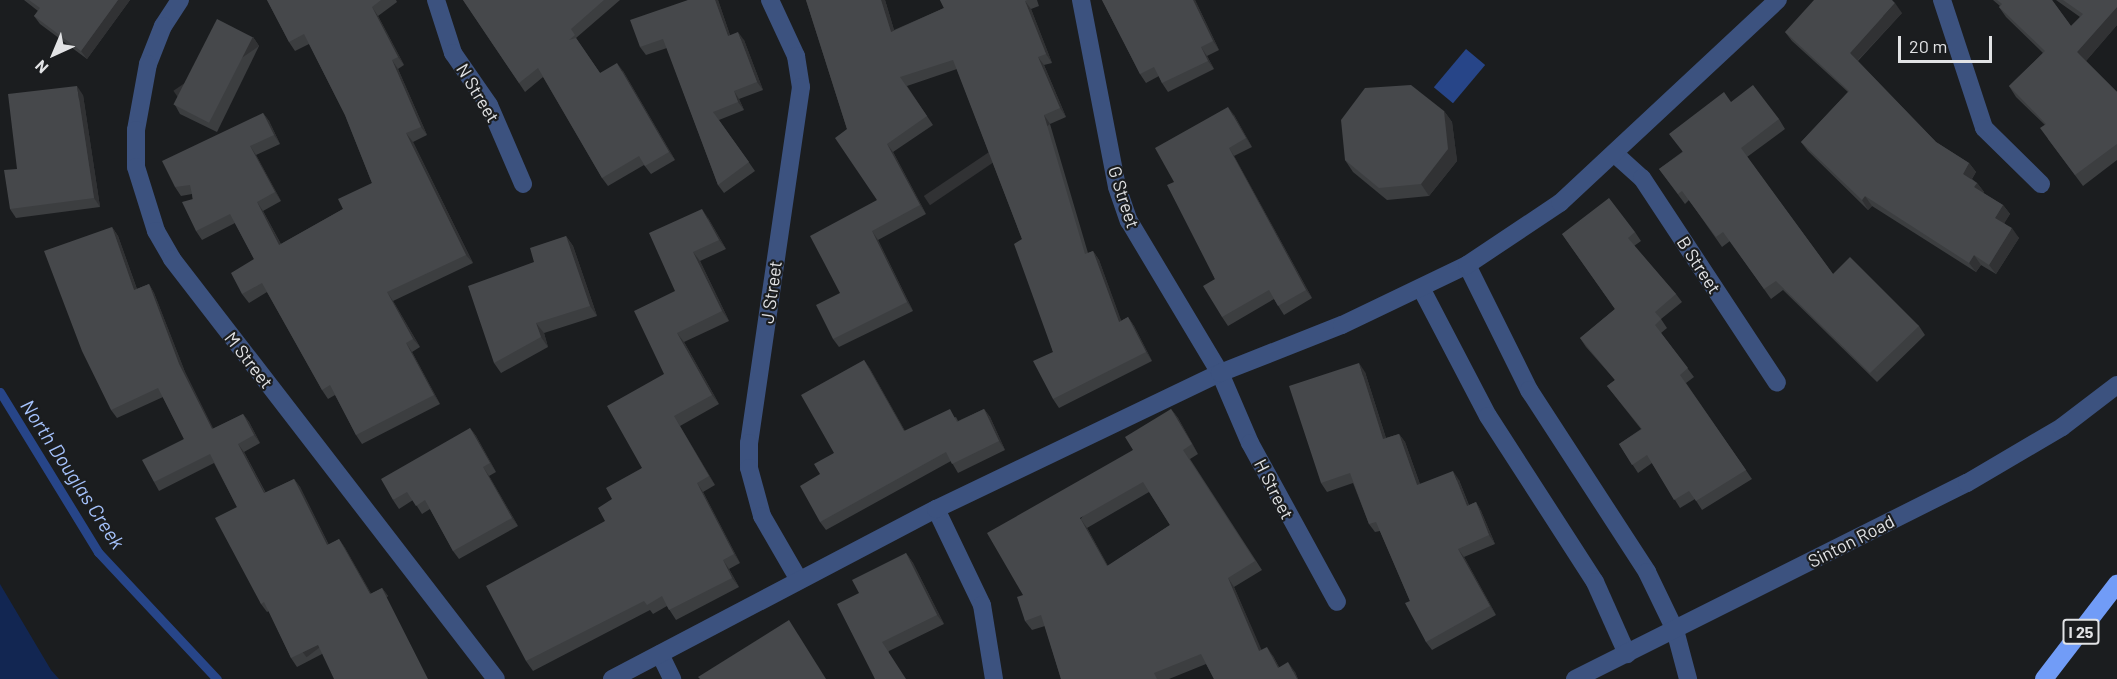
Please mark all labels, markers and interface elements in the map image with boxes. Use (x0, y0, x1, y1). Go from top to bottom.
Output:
north arrow (24, 24, 84, 84)
scale bar (1901, 24, 1996, 62)
text: 20 m (1909, 35, 1947, 57)
text: N (31, 57, 52, 78)
street label: N Street (452, 60, 504, 126)
street label: G Street (1104, 163, 1144, 231)
street label: B Street (1673, 232, 1725, 298)
street label: J Street (756, 259, 786, 325)
street label: M Street (220, 328, 278, 392)
water label: North Douglas Creek (16, 395, 130, 553)
street label: H Street (1250, 455, 1298, 523)
street label: Sinton Road (1804, 510, 1898, 572)
road number: I 25 (2062, 619, 2100, 645)

